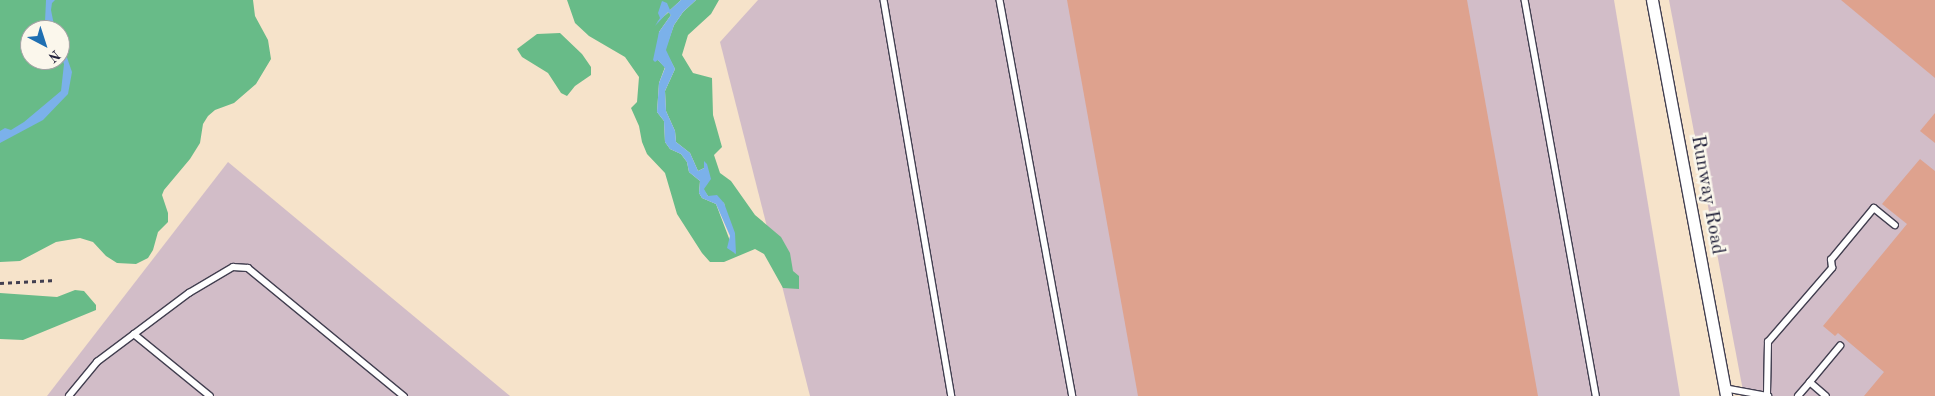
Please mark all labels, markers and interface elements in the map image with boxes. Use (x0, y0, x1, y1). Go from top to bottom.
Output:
north arrow (20, 20, 70, 70)
text: N (45, 47, 63, 65)
street label: Runway Road (1685, 133, 1729, 257)

